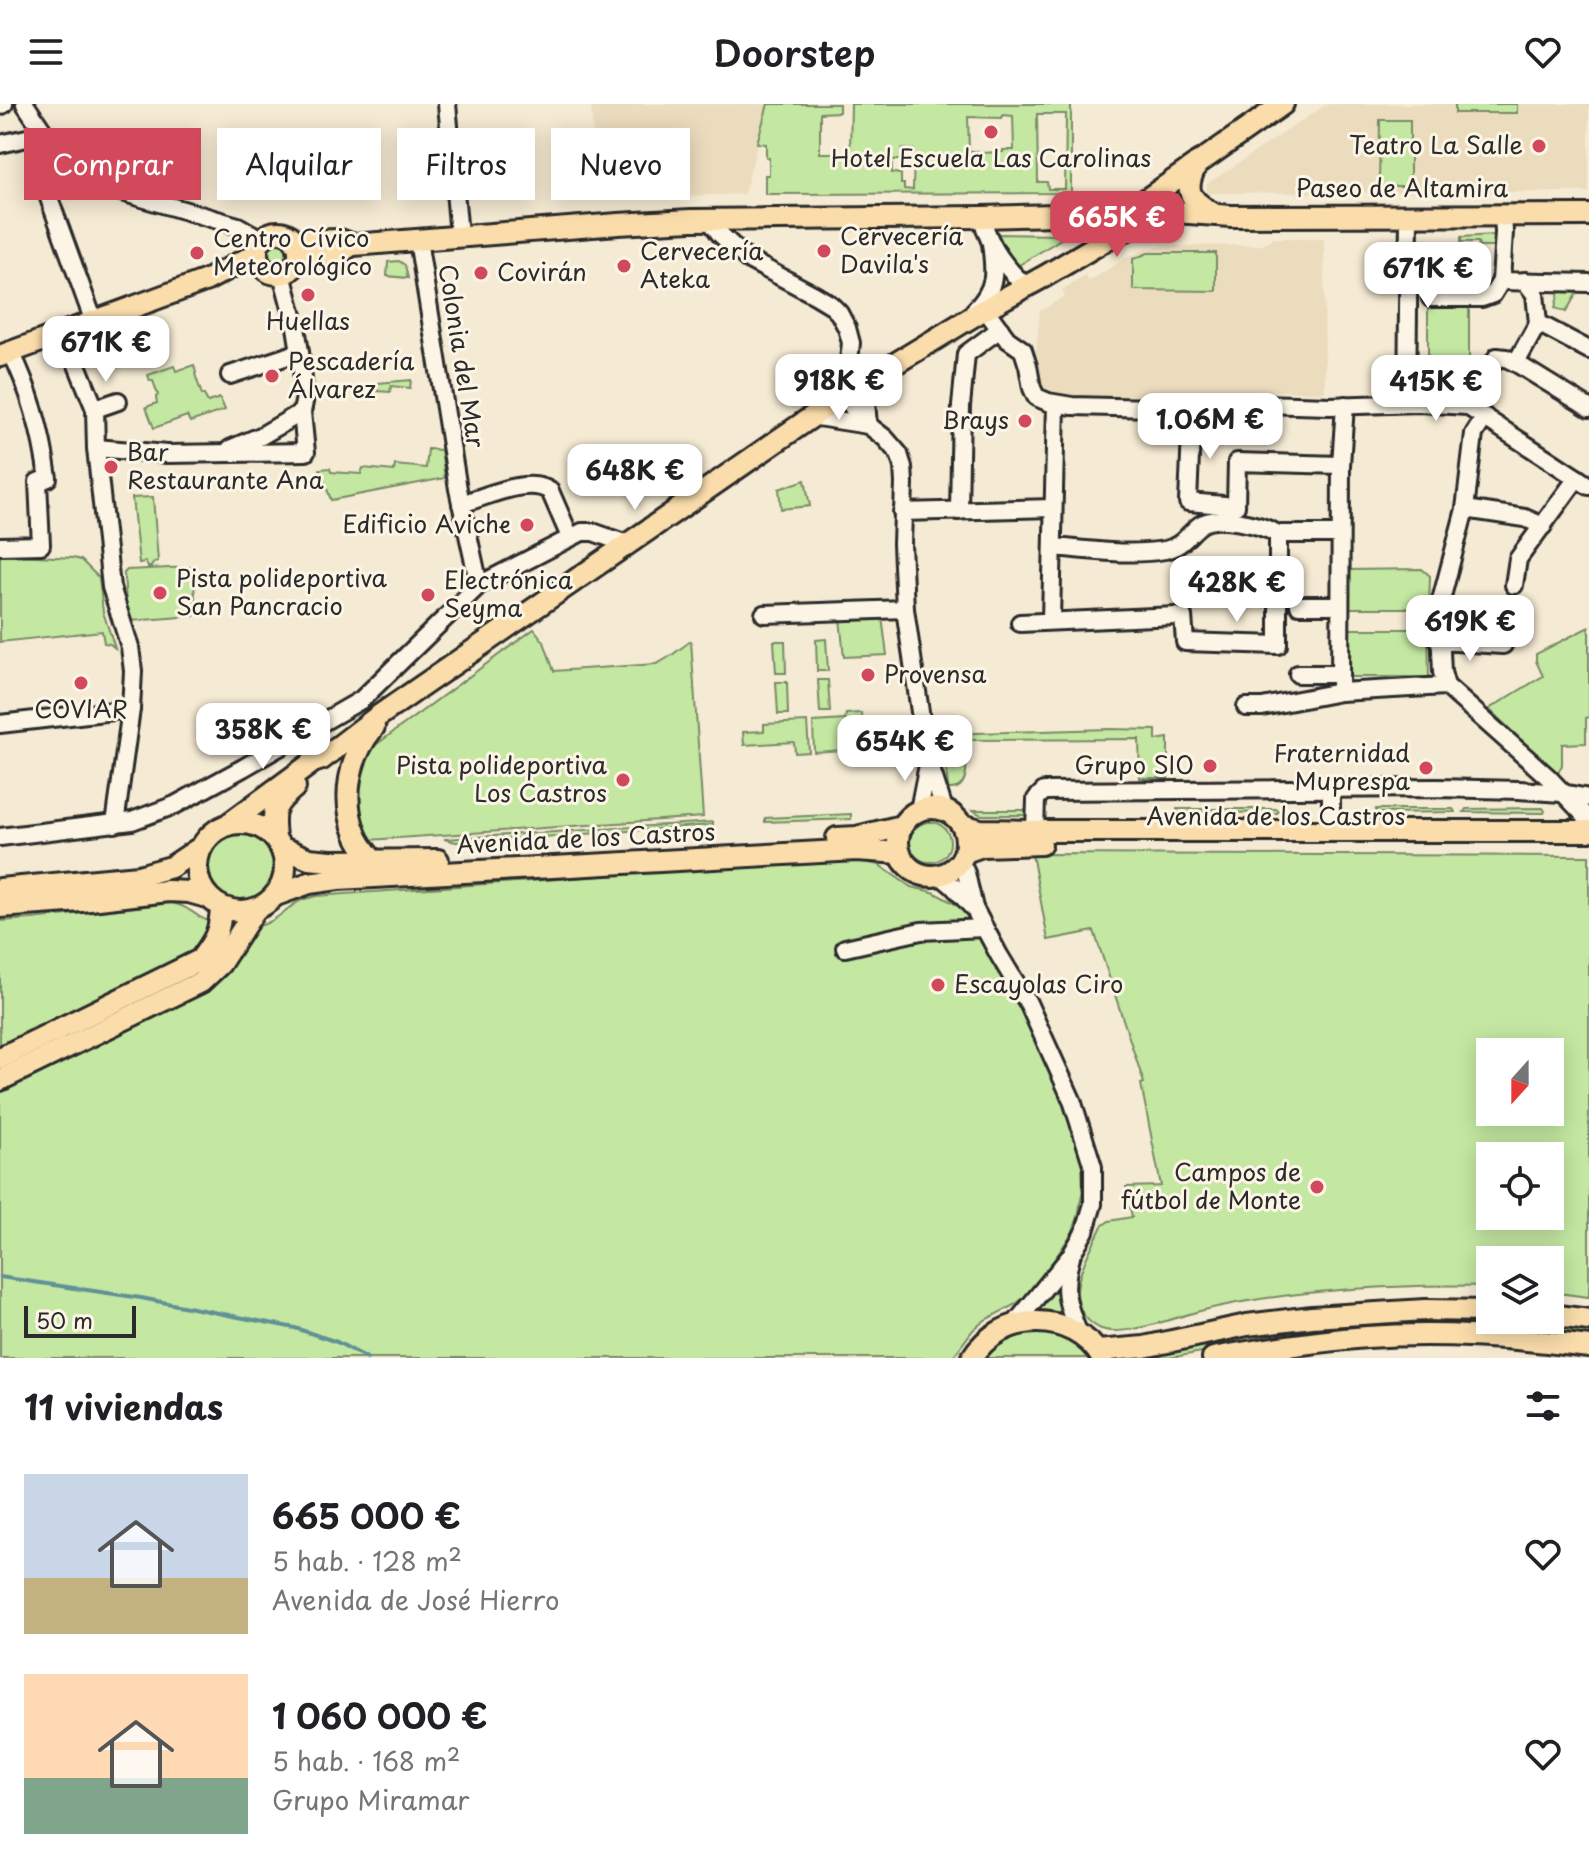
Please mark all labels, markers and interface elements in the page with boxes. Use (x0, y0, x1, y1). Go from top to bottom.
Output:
text: Doorstep (713, 25, 876, 79)
icon: menu (24, 30, 68, 74)
icon: heart (1521, 30, 1565, 74)
marker: Hotel Escuela Las Carolinas (982, 123, 1000, 141)
place label: Teatro La Salle (1349, 126, 1523, 162)
chip: Comprar (24, 128, 201, 200)
chip: Alquilar (217, 128, 381, 200)
chip: Filtros (397, 128, 535, 200)
chip: Nuevo (551, 128, 690, 200)
marker: Teatro La Salle (1530, 137, 1548, 155)
place label: Hotel Escuela Las Carolinas (831, 139, 1151, 175)
street label: Paseo de Altamira (1296, 169, 1508, 205)
pin: 665K € (1052, 191, 1182, 259)
text: 665K € (1068, 197, 1166, 236)
place label: Cervecería Davila's (840, 217, 963, 281)
place label: Centro Cívico Meteorológico (213, 219, 372, 283)
place label: Cervecería Ateka (640, 232, 763, 296)
marker: Cervecería Davila's (815, 242, 833, 260)
pin: 671K € (1363, 242, 1493, 310)
marker: Centro Cívico Meteorológico (188, 244, 206, 262)
text: 671K € (1382, 248, 1474, 287)
place label: Covirán (497, 253, 587, 289)
marker: Cervecería Ateka (615, 257, 633, 275)
street label: Colonia del Mar (431, 261, 495, 451)
marker: Covirán (472, 264, 490, 282)
marker: Huellas (299, 286, 317, 304)
place label: Huellas (266, 302, 350, 338)
pin: 671K € (41, 316, 171, 384)
text: 671K € (60, 322, 152, 361)
place label: Pescadería Álvarez (288, 342, 414, 406)
pin: 918K € (774, 354, 904, 422)
pin: 415K € (1371, 355, 1501, 423)
text: 918K € (793, 360, 885, 399)
text: 415K € (1389, 361, 1483, 400)
marker: Pescadería Álvarez (263, 367, 281, 385)
pin: 1.06M € (1136, 393, 1284, 461)
text: 1.06M € (1156, 399, 1264, 438)
place label: Brays (942, 401, 1009, 437)
marker: Brays (1016, 412, 1034, 430)
place label: Bar Restaurante Ana (127, 433, 324, 497)
pin: 648K € (570, 444, 700, 512)
text: 648K € (585, 450, 685, 489)
marker: Bar Restaurante Ana (102, 458, 120, 476)
place label: Edificio Aviche (342, 505, 511, 541)
marker: Edificio Aviche (518, 516, 536, 534)
pin: 428K € (1172, 556, 1302, 624)
place label: Pista polideportiva San Pancracio (176, 559, 388, 623)
place label: Electrónica Seyma (444, 561, 573, 625)
text: 428K € (1188, 562, 1286, 601)
marker: Pista polideportiva San Pancracio (151, 584, 169, 602)
marker: Electrónica Seyma (419, 586, 437, 604)
pin: 619K € (1405, 595, 1535, 663)
text: 619K € (1424, 601, 1516, 640)
place label: Provensa (884, 655, 986, 691)
marker: Provensa (859, 666, 877, 684)
marker: COVIAR (72, 674, 90, 692)
place label: COVIAR (34, 690, 128, 726)
pin: 358K € (198, 703, 328, 771)
text: 358K € (214, 709, 312, 748)
pin: 654K € (840, 715, 970, 783)
text: 654K € (855, 721, 955, 760)
place label: Fraternidad Muprespa (1273, 734, 1410, 798)
place label: Pista polideportiva Los Castros (396, 746, 608, 810)
place label: Grupo SIO (1075, 746, 1194, 782)
marker: Grupo SIO (1201, 757, 1219, 775)
marker: Fraternidad Muprespa (1417, 759, 1435, 777)
marker: Pista polideportiva Los Castros (614, 771, 632, 789)
street label: Avenida de los Castros (1146, 797, 1406, 833)
street label: Avenida de los Castros (456, 812, 716, 862)
place label: Escayolas Ciro (954, 965, 1123, 1001)
marker: Escayolas Ciro (929, 976, 947, 994)
north arrow (1476, 1038, 1564, 1126)
map controls (1476, 1038, 1564, 1334)
button: locate (1476, 1142, 1564, 1230)
place label: Campos de fútbol de Monte (1121, 1153, 1301, 1217)
marker: Campos de fútbol de Monte (1308, 1178, 1326, 1196)
button: layers (1476, 1246, 1564, 1334)
scale bar (24, 1302, 136, 1338)
text: 50 m (36, 1303, 93, 1336)
text: 11 viviendas (24, 1380, 223, 1432)
icon: filters (1521, 1384, 1565, 1428)
text: 665 000 € (272, 1489, 461, 1541)
icon: home (88, 1506, 184, 1602)
icon: heart (1521, 1532, 1565, 1576)
text: 5 hab. · 128 m² (272, 1541, 462, 1580)
text: Avenida de José Hierro (272, 1580, 560, 1619)
text: 1 060 000 € (272, 1689, 488, 1741)
icon: home (88, 1706, 184, 1802)
icon: heart (1521, 1732, 1565, 1776)
text: 5 hab. · 168 m² (272, 1741, 460, 1780)
text: Grupo Miramar (272, 1780, 469, 1819)

